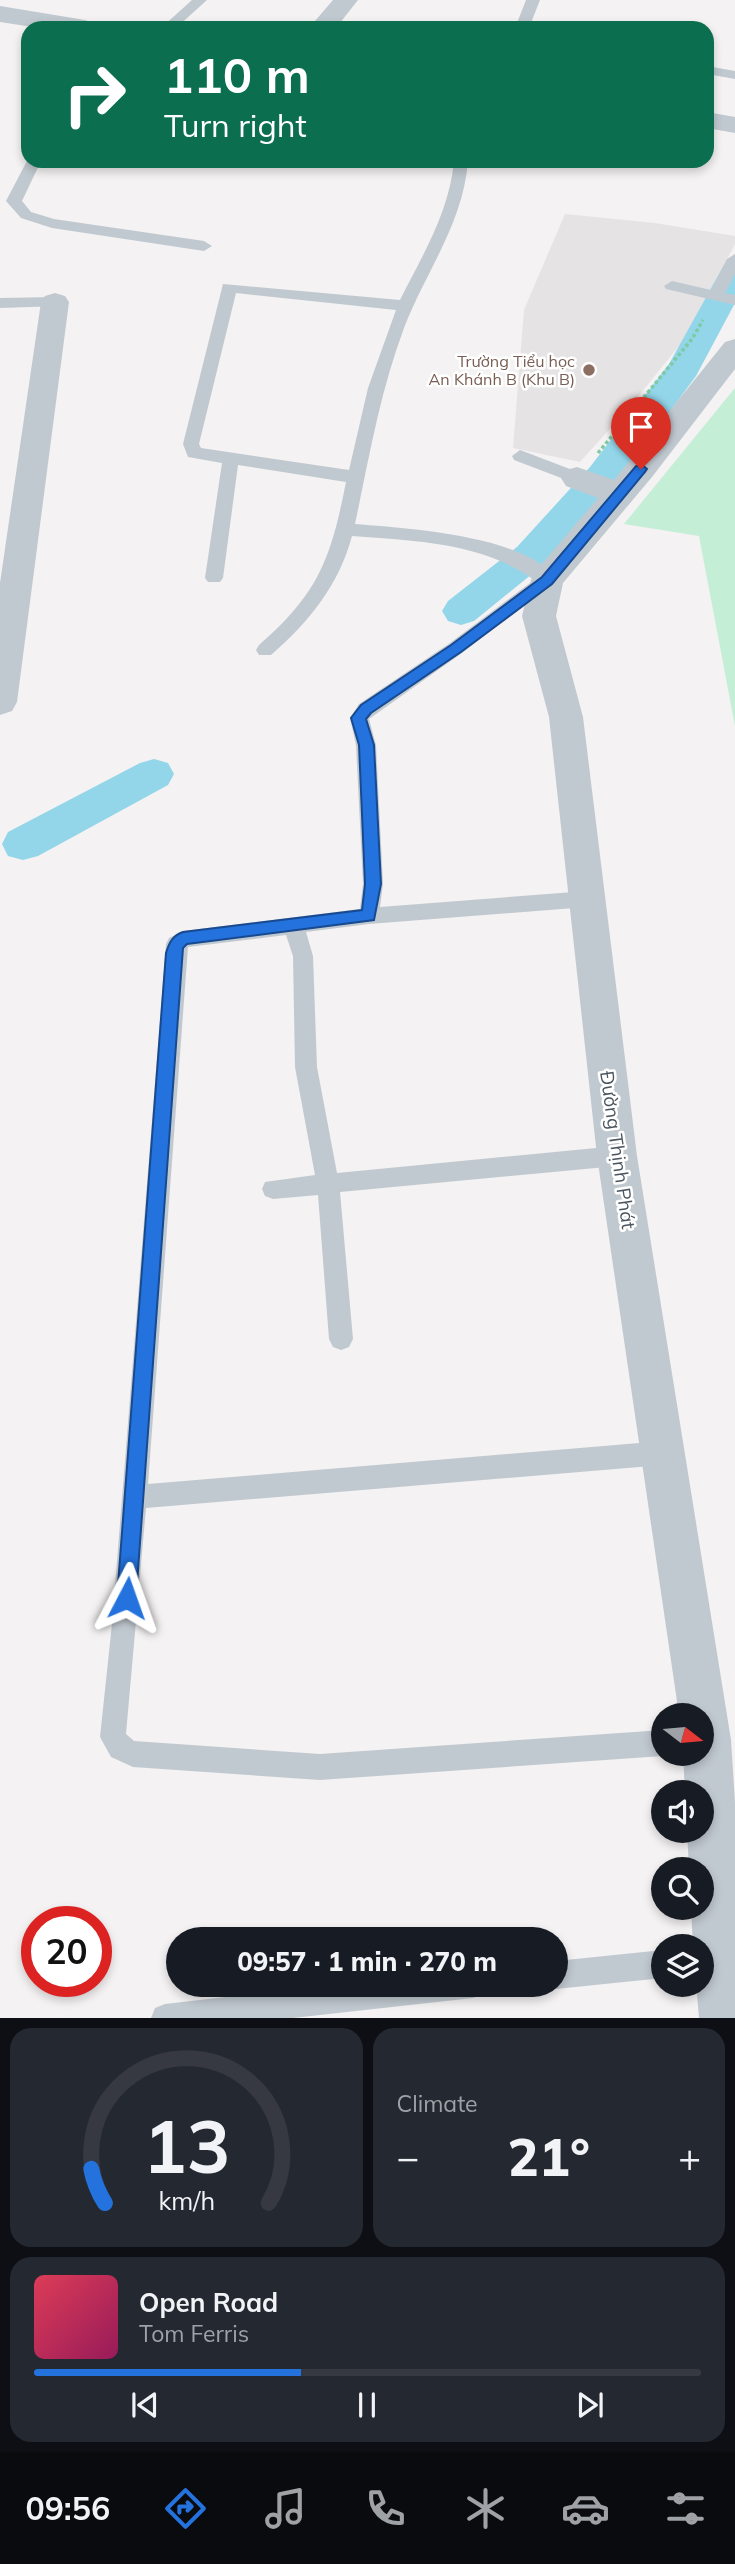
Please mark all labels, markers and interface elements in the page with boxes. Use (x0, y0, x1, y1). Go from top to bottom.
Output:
text: 110 m (164, 44, 310, 105)
icon: right (49, 49, 140, 140)
text: Turn right (164, 105, 307, 145)
place label: Trường Tiểu học An Khánh B (Khu B) (429, 351, 575, 389)
marker: Trường Tiểu học An Khánh B (Khu B) (581, 362, 597, 378)
pin (611, 397, 671, 469)
icon: arrive (622, 408, 660, 446)
street label: Đường Thịnh Phát (595, 1069, 641, 1231)
position arrow (90, 1561, 164, 1635)
north arrow (651, 1703, 714, 1766)
map controls (651, 1703, 714, 1997)
button: sound (651, 1780, 714, 1843)
button: search (651, 1857, 714, 1920)
speed limit sign: 20 (21, 1906, 112, 1997)
button: layers (651, 1934, 714, 1997)
text: 09:57 · 1 min · 270 m (237, 1945, 497, 1978)
text: Climate (397, 2089, 478, 2118)
text: 13 (143, 2101, 230, 2192)
text: 21° (508, 2124, 590, 2189)
text: − (397, 2133, 419, 2181)
text: + (678, 2133, 701, 2181)
text: km/h (158, 2185, 215, 2216)
text: Open Road (139, 2286, 278, 2319)
text: Tom Ferris (139, 2319, 249, 2348)
icon: previous (126, 2386, 164, 2424)
icon: pause (348, 2386, 386, 2424)
icon: next (571, 2386, 609, 2424)
icon: directions (161, 2484, 210, 2533)
icon: music (261, 2484, 310, 2533)
icon: phone (361, 2484, 410, 2533)
icon: climate (461, 2484, 510, 2533)
icon: car (561, 2484, 610, 2533)
icon: filters (661, 2484, 710, 2533)
text: 09:56 (25, 2488, 110, 2528)

